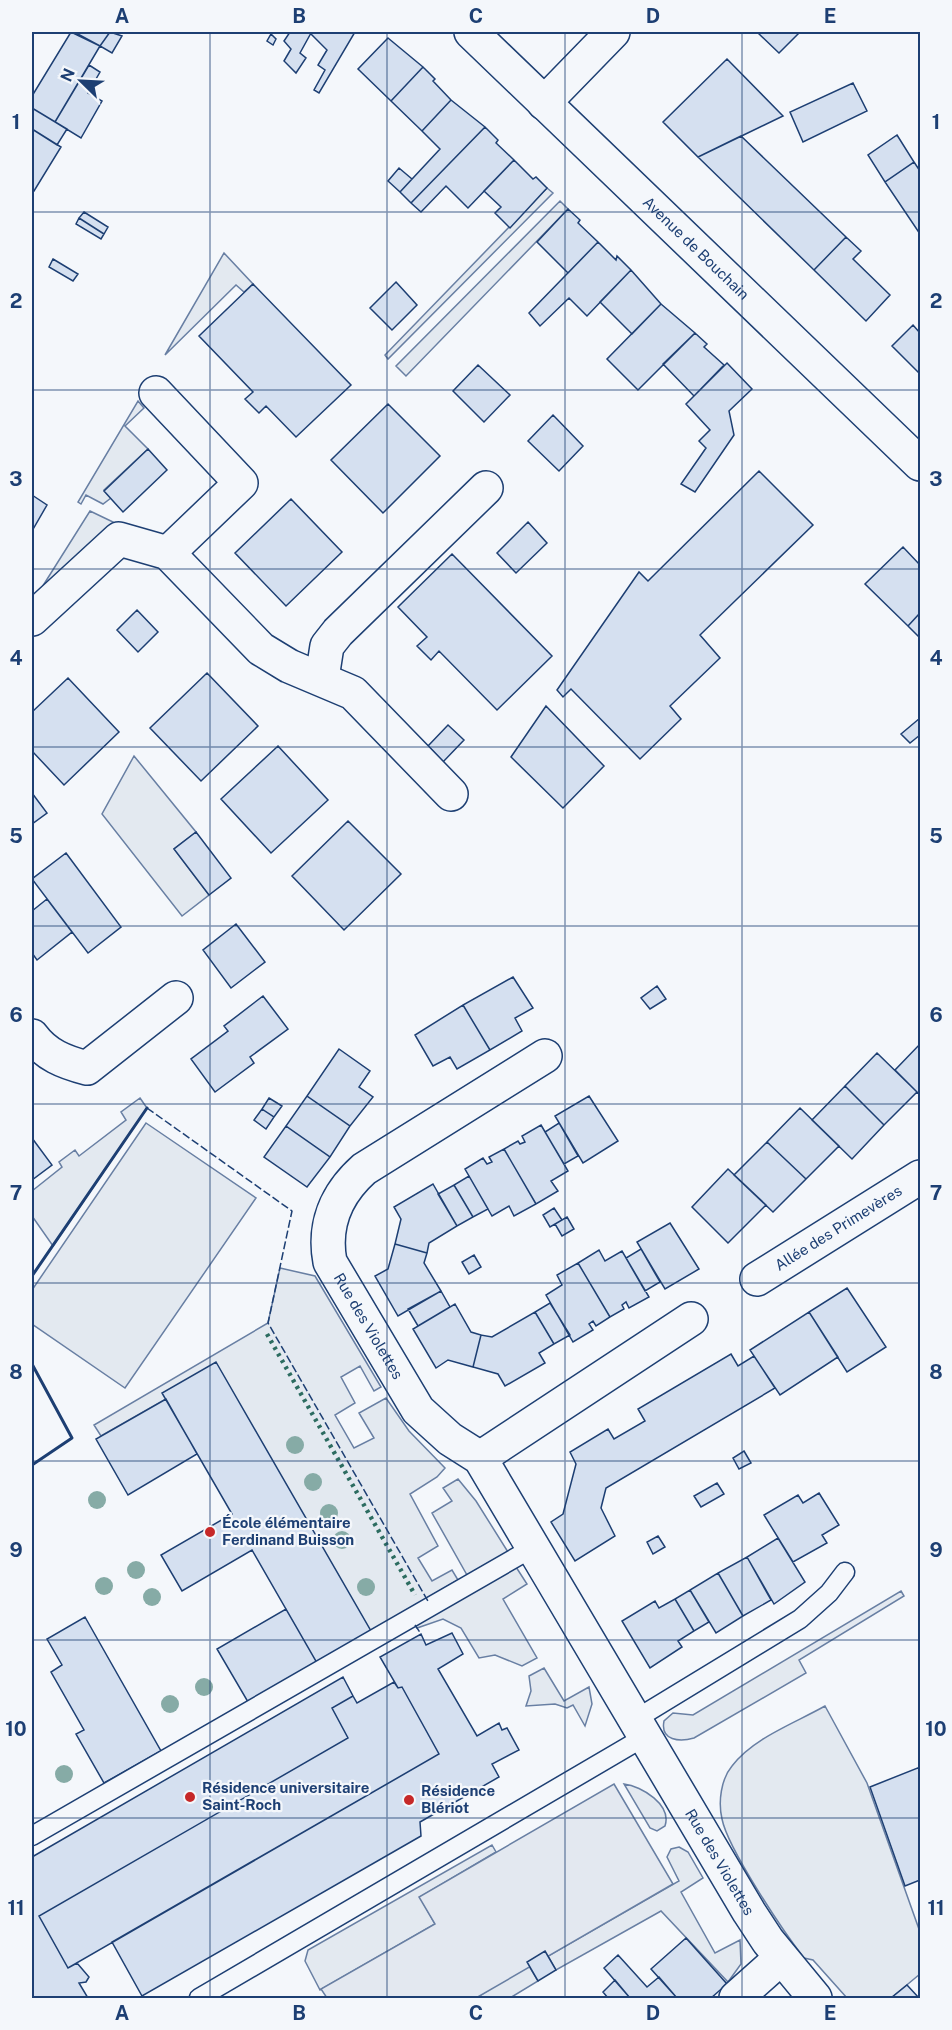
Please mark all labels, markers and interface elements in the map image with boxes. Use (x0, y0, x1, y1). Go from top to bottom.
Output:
text: A (115, 4, 129, 28)
text: B (292, 4, 306, 28)
text: C (469, 4, 483, 28)
text: D (646, 4, 660, 28)
text: E (824, 4, 836, 28)
north arrow (51, 51, 111, 111)
text: N (57, 66, 79, 85)
text: 1 (12, 110, 20, 134)
text: 1 (932, 110, 940, 134)
street label: Avenue de Bouchain (640, 193, 753, 303)
text: 2 (10, 289, 22, 313)
text: 2 (930, 289, 942, 313)
text: 3 (9, 467, 23, 491)
text: 3 (929, 467, 943, 491)
text: 4 (9, 646, 23, 670)
text: 4 (929, 646, 943, 670)
text: 5 (9, 824, 23, 848)
text: 5 (929, 824, 943, 848)
text: 6 (9, 1003, 23, 1027)
text: 6 (929, 1003, 943, 1027)
text: 7 (10, 1181, 22, 1205)
text: 7 (930, 1181, 942, 1205)
street label: Allée des Primevères (772, 1182, 905, 1274)
street label: Rue des Violettes (331, 1270, 407, 1382)
text: 8 (9, 1360, 23, 1384)
text: 8 (929, 1360, 943, 1384)
place label: École élémentaire Ferdinand Buisson (222, 1514, 354, 1548)
marker: École élémentaire Ferdinand Buisson (203, 1525, 217, 1539)
text: 9 (9, 1538, 23, 1562)
text: 9 (929, 1538, 943, 1562)
text: 10 (5, 1717, 27, 1741)
text: 10 (925, 1717, 947, 1741)
place label: Résidence universitaire Saint-Roch (202, 1779, 369, 1813)
place label: Résidence Blériot (421, 1782, 495, 1816)
marker: Résidence universitaire Saint-Roch (183, 1790, 197, 1804)
marker: Résidence Blériot (402, 1793, 416, 1807)
street label: Rue des Violettes (682, 1806, 758, 1918)
text: 11 (7, 1896, 25, 1920)
text: 11 (927, 1896, 945, 1920)
text: A (115, 2001, 129, 2025)
text: B (292, 2001, 306, 2025)
text: C (469, 2001, 483, 2025)
text: D (646, 2001, 660, 2025)
text: E (824, 2001, 836, 2025)

